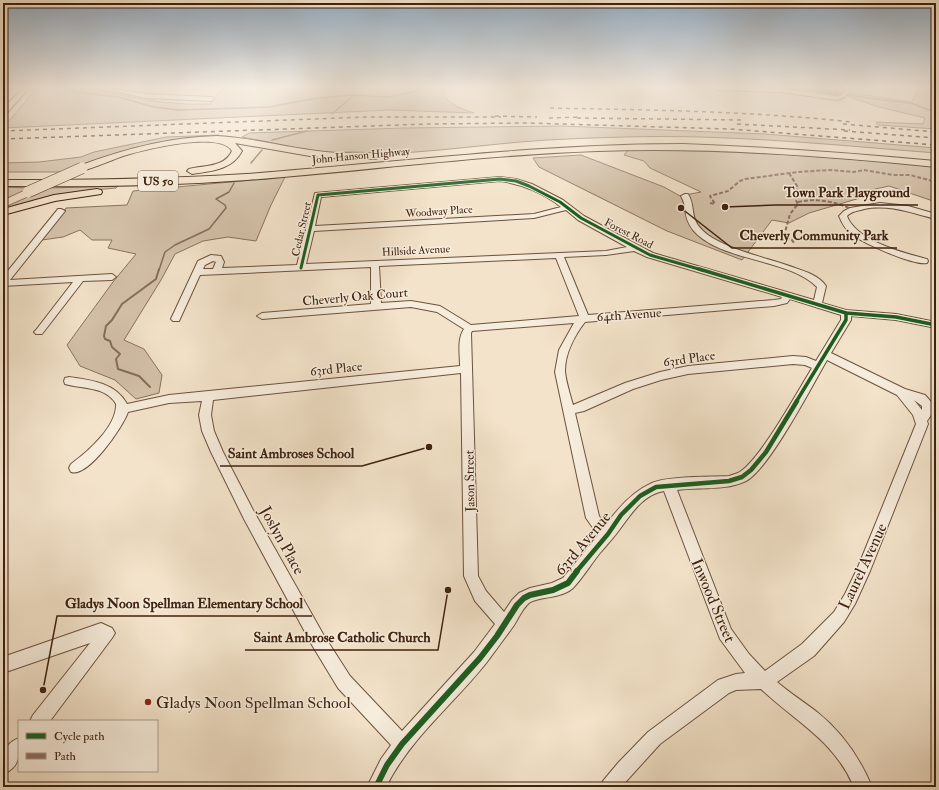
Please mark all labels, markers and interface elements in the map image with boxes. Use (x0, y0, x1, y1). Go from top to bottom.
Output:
street label: John Hanson Highway (310, 145, 411, 167)
road number: US 50 (138, 171, 178, 191)
callout: Town Park Playground (776, 179, 918, 205)
text: Town Park Playground (783, 184, 910, 202)
street label: Cedar Street (289, 200, 314, 258)
street label: Woodway Place (404, 203, 474, 221)
street label: Forest Road (602, 216, 656, 252)
callout: Cheverly Community Park (732, 222, 897, 248)
text: Cheverly Community Park (740, 227, 889, 245)
street label: Hillside Avenue (382, 242, 451, 259)
street label: Cheverly Oak Court (302, 284, 409, 311)
street label: 64th Avenue (596, 305, 663, 325)
street label: 63rd Place (662, 347, 717, 371)
street label: 63rd Place (309, 358, 364, 380)
callout: Saint Ambroses School (220, 440, 362, 466)
text: Saint Ambroses School (228, 445, 355, 462)
street label: Jason Street (461, 450, 479, 513)
street label: Joslyn Place (254, 502, 309, 579)
street label: 63rd Avenue (550, 507, 616, 580)
street label: Laurel Avenue (834, 520, 892, 613)
street label: Inwood Street (686, 555, 740, 645)
callout: Gladys Noon Spellman Elementary School (57, 590, 312, 616)
text: Gladys Noon Spellman Elementary School (65, 595, 303, 613)
callout: Saint Ambrose Catholic Church (245, 624, 438, 650)
text: Saint Ambrose Catholic Church (253, 629, 431, 646)
place label: Gladys Noon Spellman School (156, 693, 351, 714)
marker: Gladys Noon Spellman School (143, 697, 153, 707)
legend (18, 720, 158, 772)
text: Cycle path (54, 729, 105, 744)
text: Path (54, 749, 77, 764)

